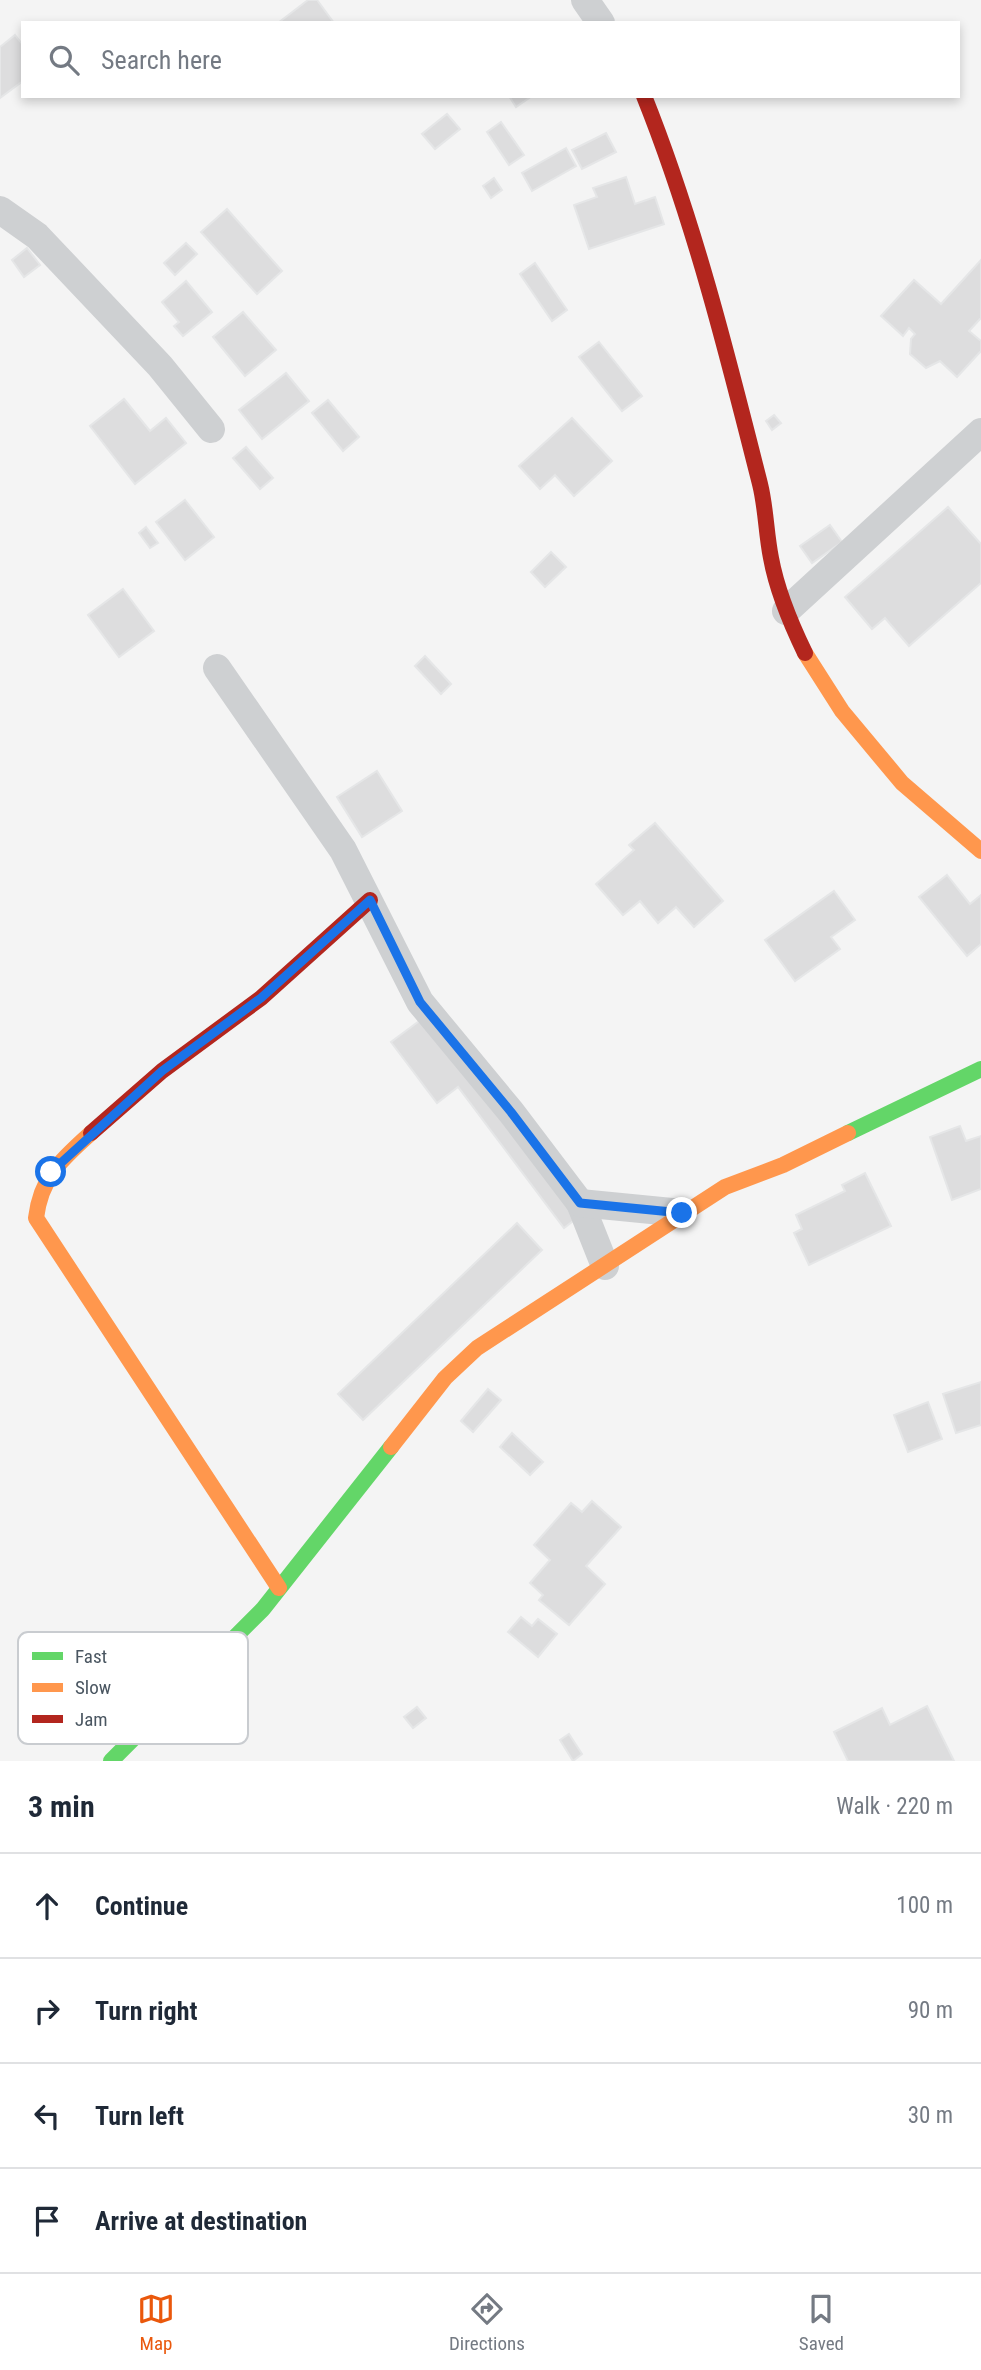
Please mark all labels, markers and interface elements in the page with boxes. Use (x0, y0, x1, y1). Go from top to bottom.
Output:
search box (21, 21, 960, 98)
icon: search (45, 41, 83, 79)
text: Search here (101, 45, 222, 75)
route start (35, 1156, 66, 1187)
route end (666, 1197, 697, 1228)
legend (18, 1632, 248, 1744)
text: Fast (75, 1645, 107, 1668)
text: Slow (75, 1676, 111, 1699)
text: Jam (75, 1708, 108, 1731)
text: 3 min (28, 1789, 95, 1824)
text: Walk · 220 m (836, 1793, 953, 1820)
icon: ahead (28, 1887, 66, 1925)
text: Continue (95, 1891, 188, 1921)
text: 100 m (896, 1892, 953, 1919)
icon: right (28, 1992, 66, 2030)
text: Turn right (95, 1996, 197, 2026)
text: 90 m (908, 1997, 953, 2024)
icon: left (28, 2097, 66, 2135)
text: Turn left (95, 2101, 184, 2131)
text: 30 m (908, 2102, 953, 2129)
icon: arrive (28, 2202, 66, 2240)
text: Arrive at destination (95, 2206, 307, 2236)
tab: Map (137, 2290, 175, 2355)
tab: Directions (449, 2290, 525, 2355)
tab: Saved (799, 2290, 844, 2355)

